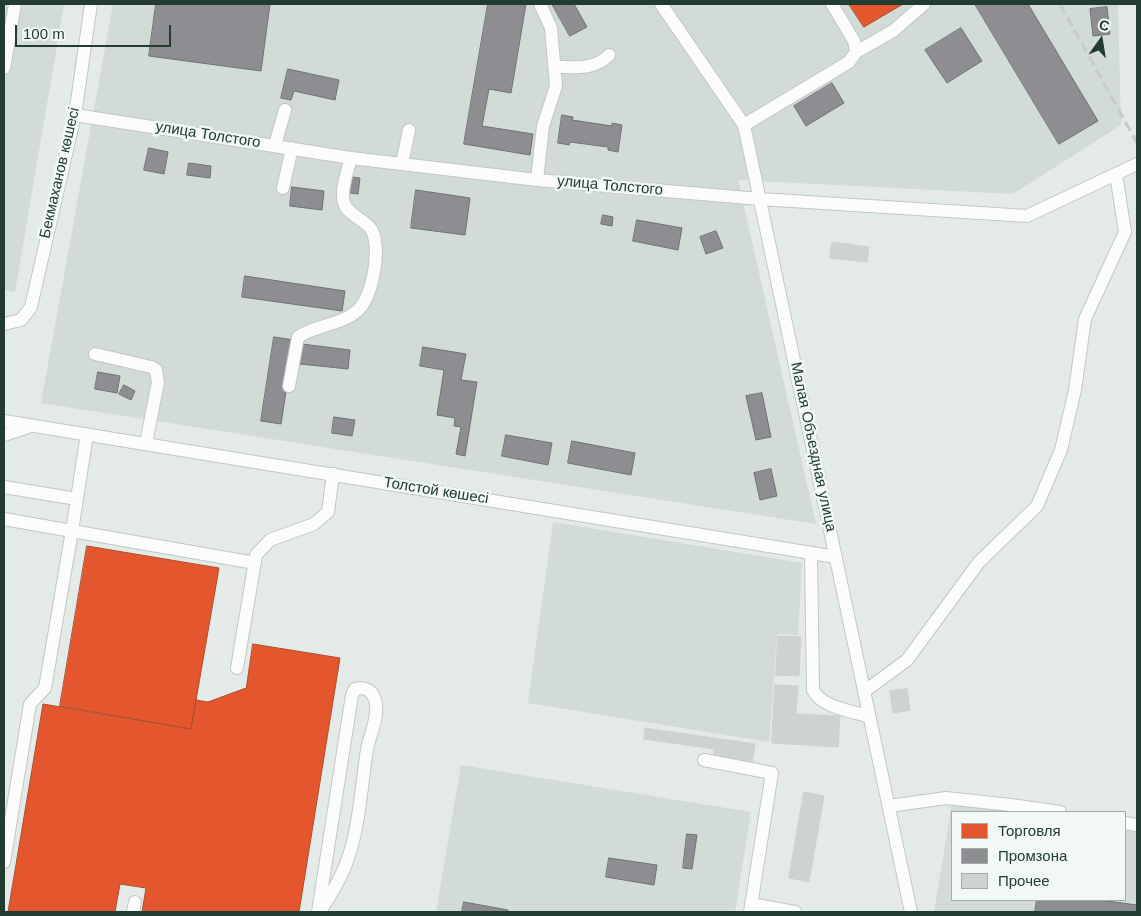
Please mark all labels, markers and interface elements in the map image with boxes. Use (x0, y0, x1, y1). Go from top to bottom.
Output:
scale bar (18, 15, 174, 47)
north arrow (1076, 15, 1126, 65)
text: С (1098, 16, 1111, 34)
text: 100 m (23, 25, 65, 42)
street label: Бекмаханов көшесі (36, 106, 84, 240)
street label: улица Толстого (154, 118, 262, 152)
street label: улица Толстого (556, 172, 664, 200)
street label: Малая Объездная улица (786, 361, 840, 533)
street label: Толстой көшесі (382, 474, 490, 508)
legend (951, 811, 1126, 901)
text: Торговля (998, 822, 1061, 839)
text: Промзона (998, 847, 1067, 864)
text: Прочее (998, 872, 1050, 889)

